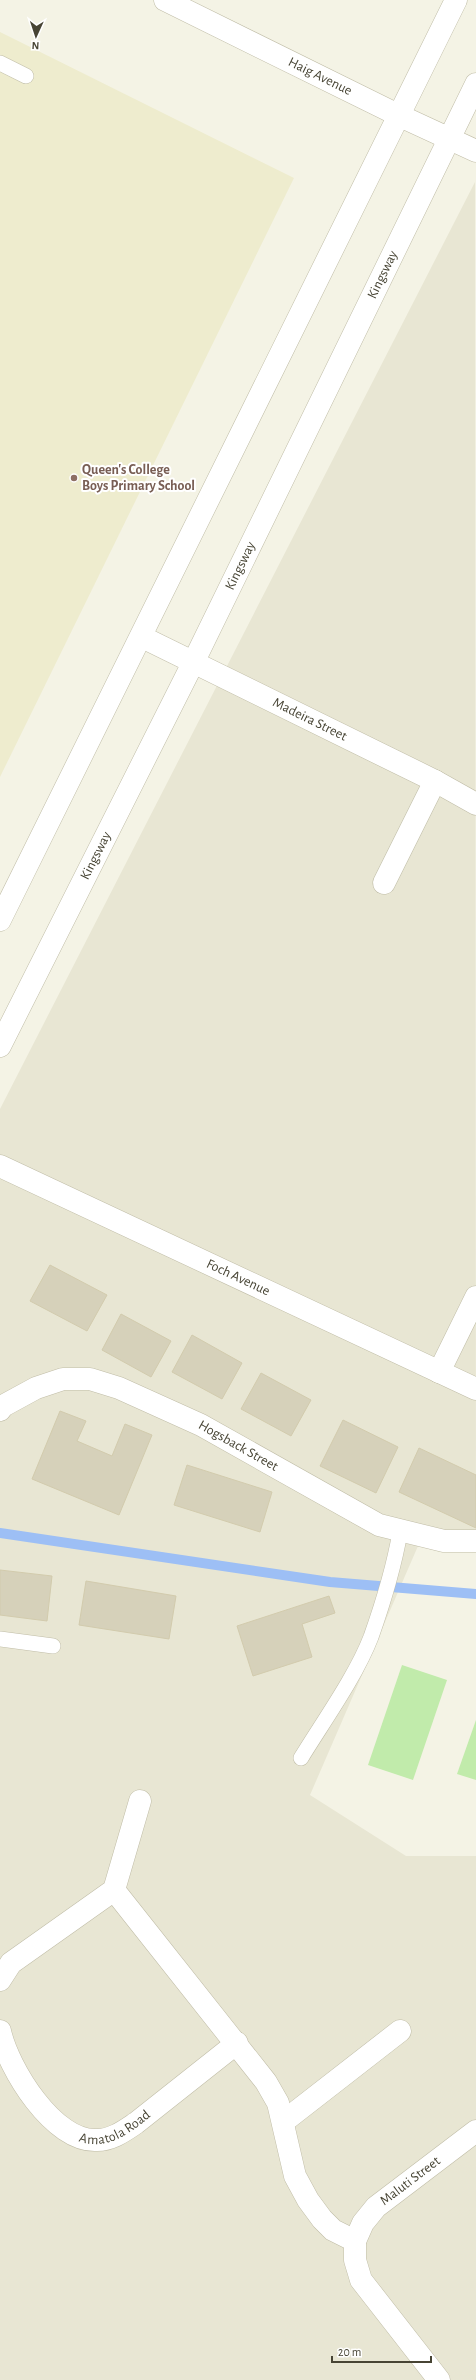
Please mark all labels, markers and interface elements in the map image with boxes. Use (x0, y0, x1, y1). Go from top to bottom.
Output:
north arrow (16, 16, 56, 56)
text: N (31, 40, 40, 51)
street label: Haig Avenue (286, 55, 354, 98)
street label: Kingsway (365, 248, 400, 301)
place label: Queen's College Boys Primary School (82, 463, 195, 493)
marker: Queen's College Boys Primary School (69, 473, 79, 483)
street label: Kingsway (223, 539, 258, 592)
street label: Madeira Street (271, 695, 350, 744)
street label: Kingsway (78, 829, 114, 882)
street label: Foch Avenue (204, 1257, 272, 1298)
street label: Hogsback Street (196, 1418, 281, 1474)
street label: Amatola Road (78, 2108, 153, 2147)
street label: Maluti Street (378, 2154, 443, 2208)
scale bar (332, 2338, 431, 2364)
text: 20 m (338, 2346, 361, 2358)

